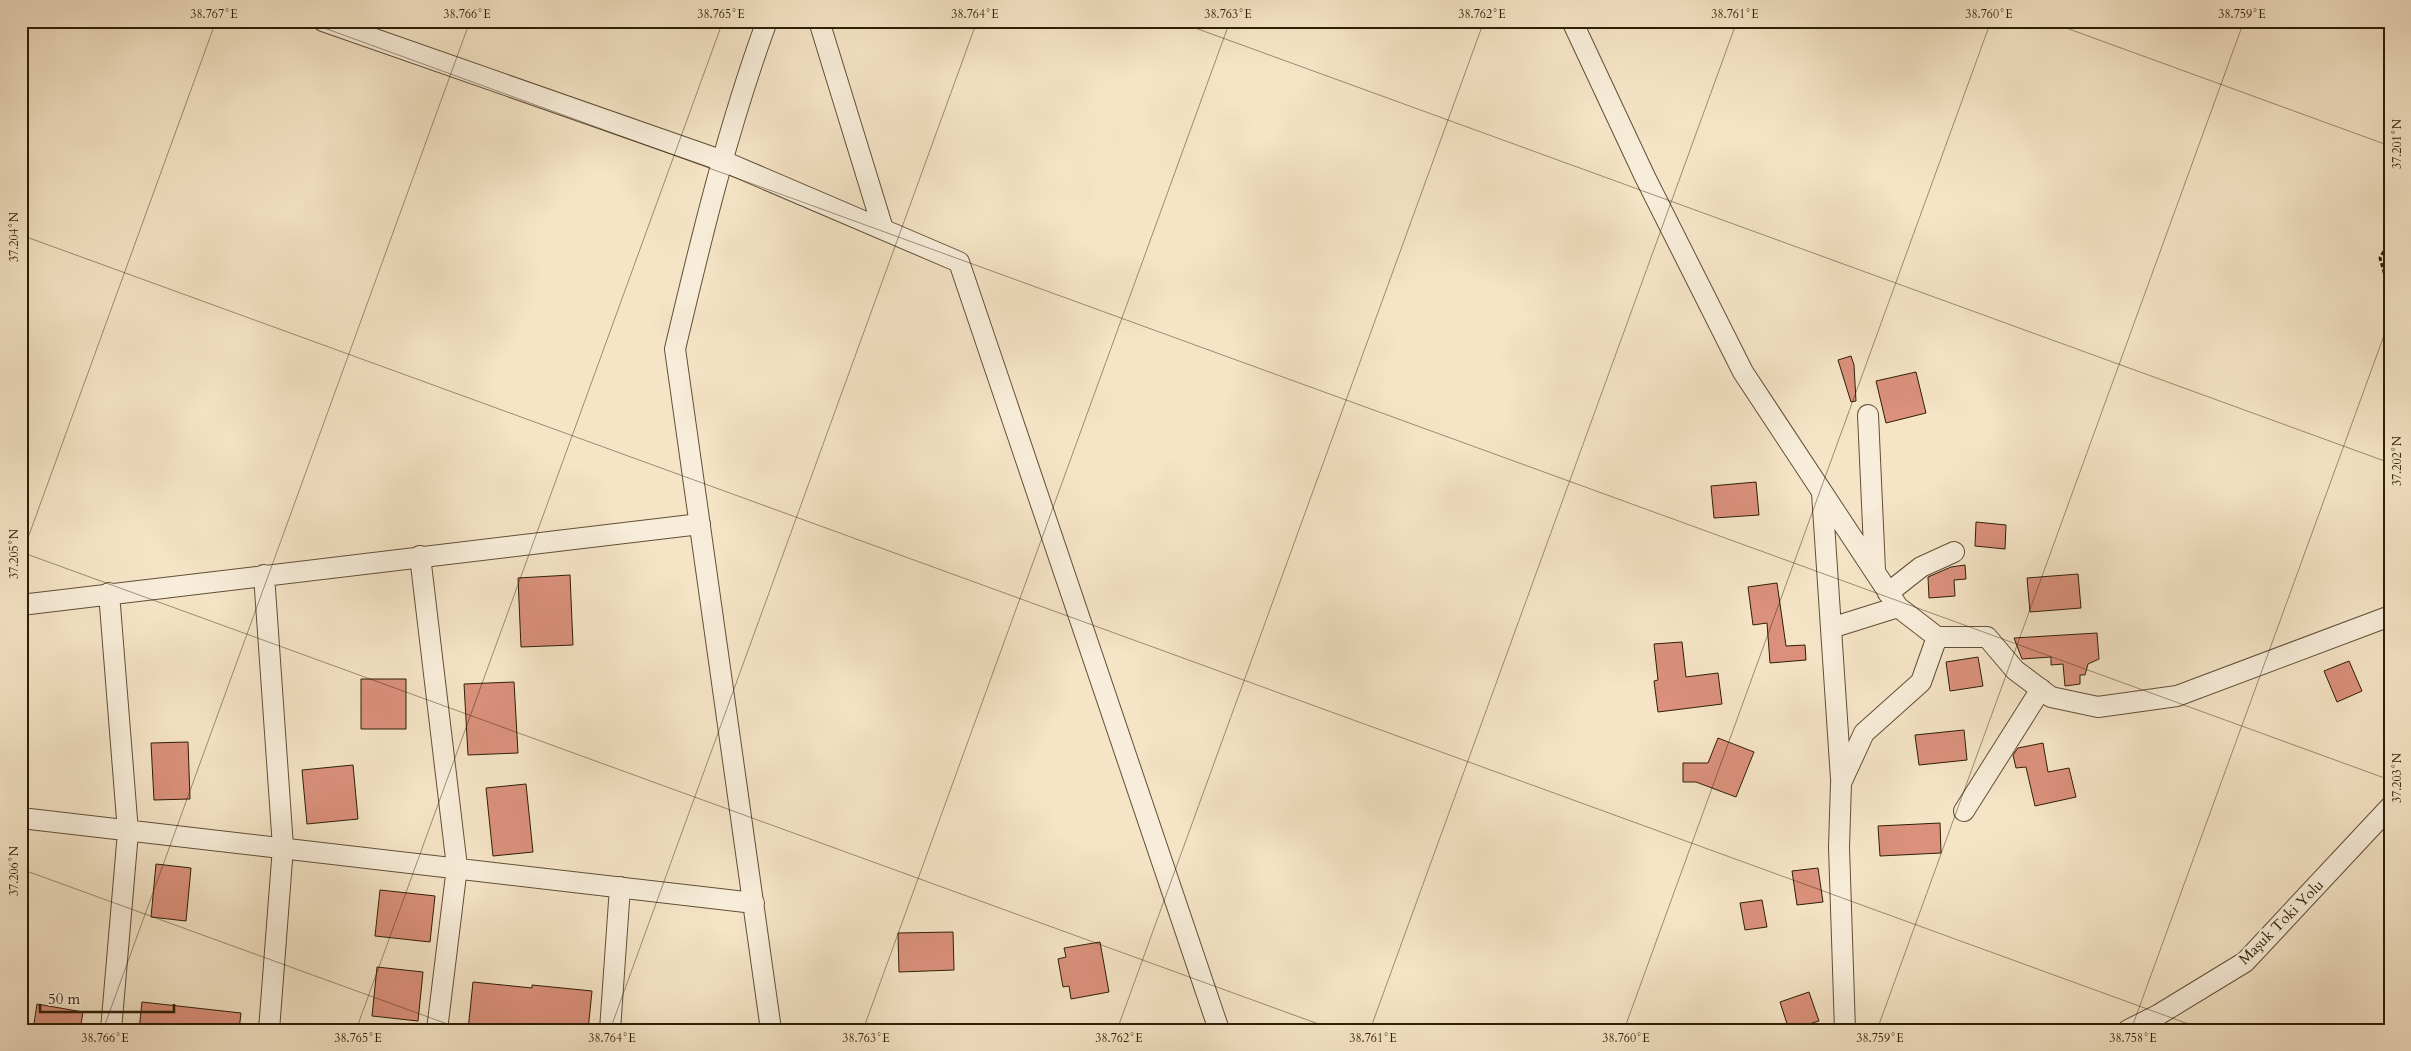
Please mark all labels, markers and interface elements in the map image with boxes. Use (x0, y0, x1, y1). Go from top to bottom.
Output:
text: 38.767°E (190, 6, 238, 22)
text: 38.766°E (443, 6, 491, 22)
text: 38.765°E (697, 6, 745, 22)
text: 38.764°E (951, 6, 999, 22)
text: 38.763°E (1204, 6, 1252, 22)
text: 38.762°E (1458, 6, 1506, 22)
text: 38.761°E (1711, 6, 1759, 22)
text: 38.760°E (1965, 6, 2013, 22)
text: 38.759°E (2218, 6, 2266, 22)
text: 37.201°N (2389, 118, 2405, 169)
text: 37.204°N (6, 211, 22, 262)
text: 37.202°N (2389, 435, 2405, 486)
text: 37.205°N (6, 528, 22, 579)
text: 37.203°N (2389, 752, 2405, 803)
text: 37.206°N (6, 845, 22, 896)
street label: Maşuk Toki Yolu (2234, 875, 2328, 969)
scale bar (40, 981, 174, 1013)
text: 50 m (48, 989, 80, 1009)
text: 38.766°E (81, 1030, 129, 1046)
text: 38.765°E (334, 1030, 382, 1046)
text: 38.764°E (588, 1030, 636, 1046)
text: 38.763°E (842, 1030, 890, 1046)
text: 38.762°E (1095, 1030, 1143, 1046)
text: 38.761°E (1349, 1030, 1397, 1046)
text: 38.760°E (1602, 1030, 1650, 1046)
text: 38.759°E (1856, 1030, 1904, 1046)
text: 38.758°E (2109, 1030, 2157, 1046)

